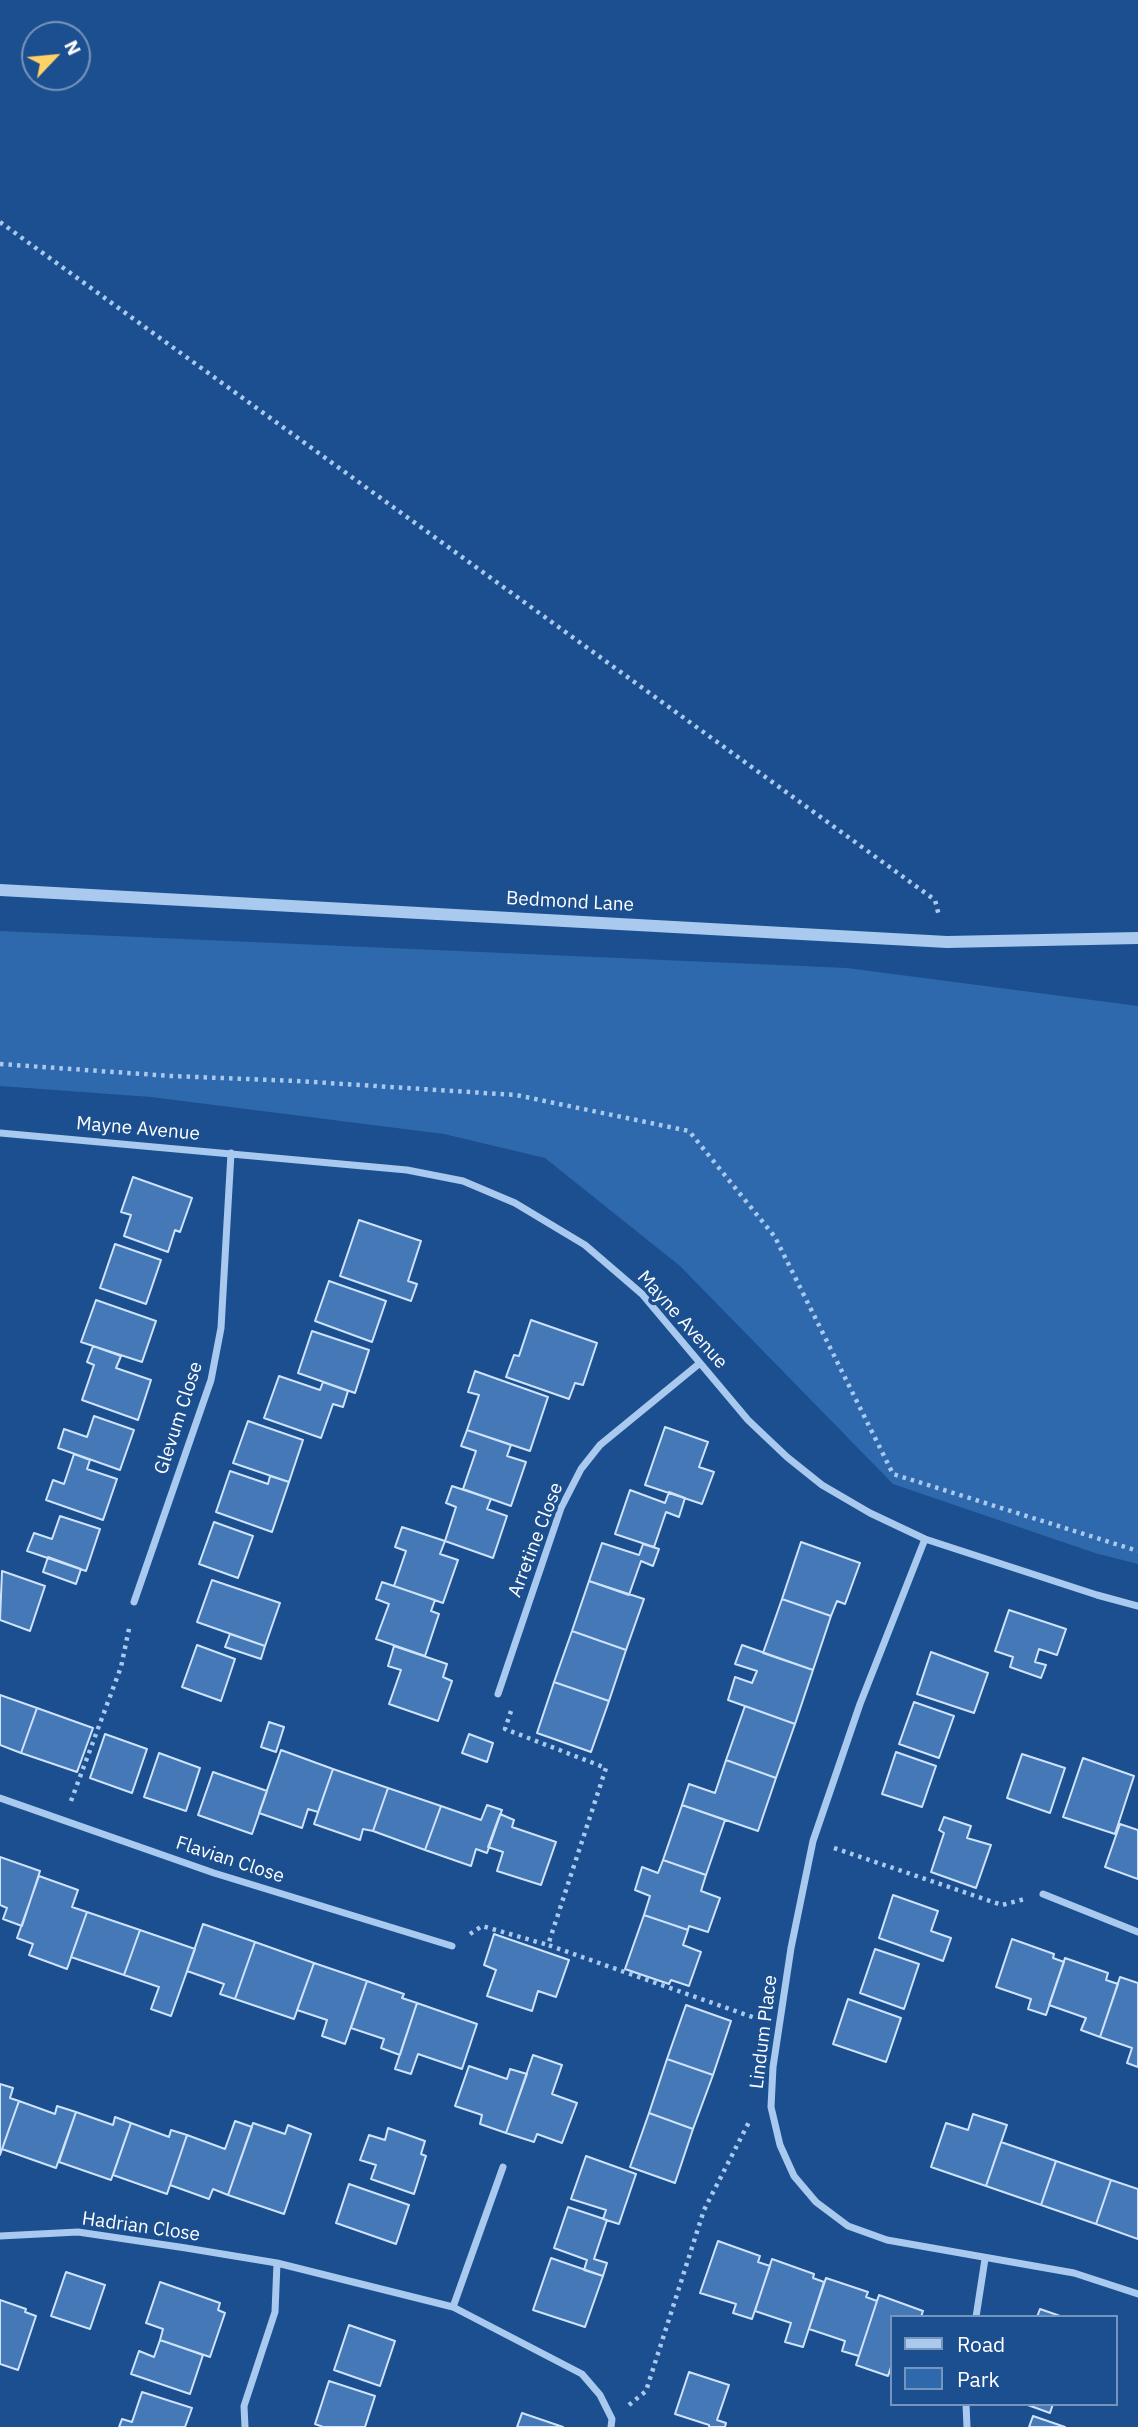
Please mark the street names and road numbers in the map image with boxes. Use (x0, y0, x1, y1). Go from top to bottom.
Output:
street label: Bedmond Lane (505, 887, 635, 917)
street label: Mayne Avenue (75, 1112, 201, 1146)
street label: Mayne Avenue (632, 1266, 732, 1374)
street label: Glevum Close (150, 1359, 208, 1477)
street label: Arretine Close (504, 1479, 568, 1601)
street label: Flavian Close (173, 1832, 287, 1888)
street label: Lindum Place (746, 1974, 782, 2090)
street label: Hadrian Close (80, 2207, 202, 2247)

